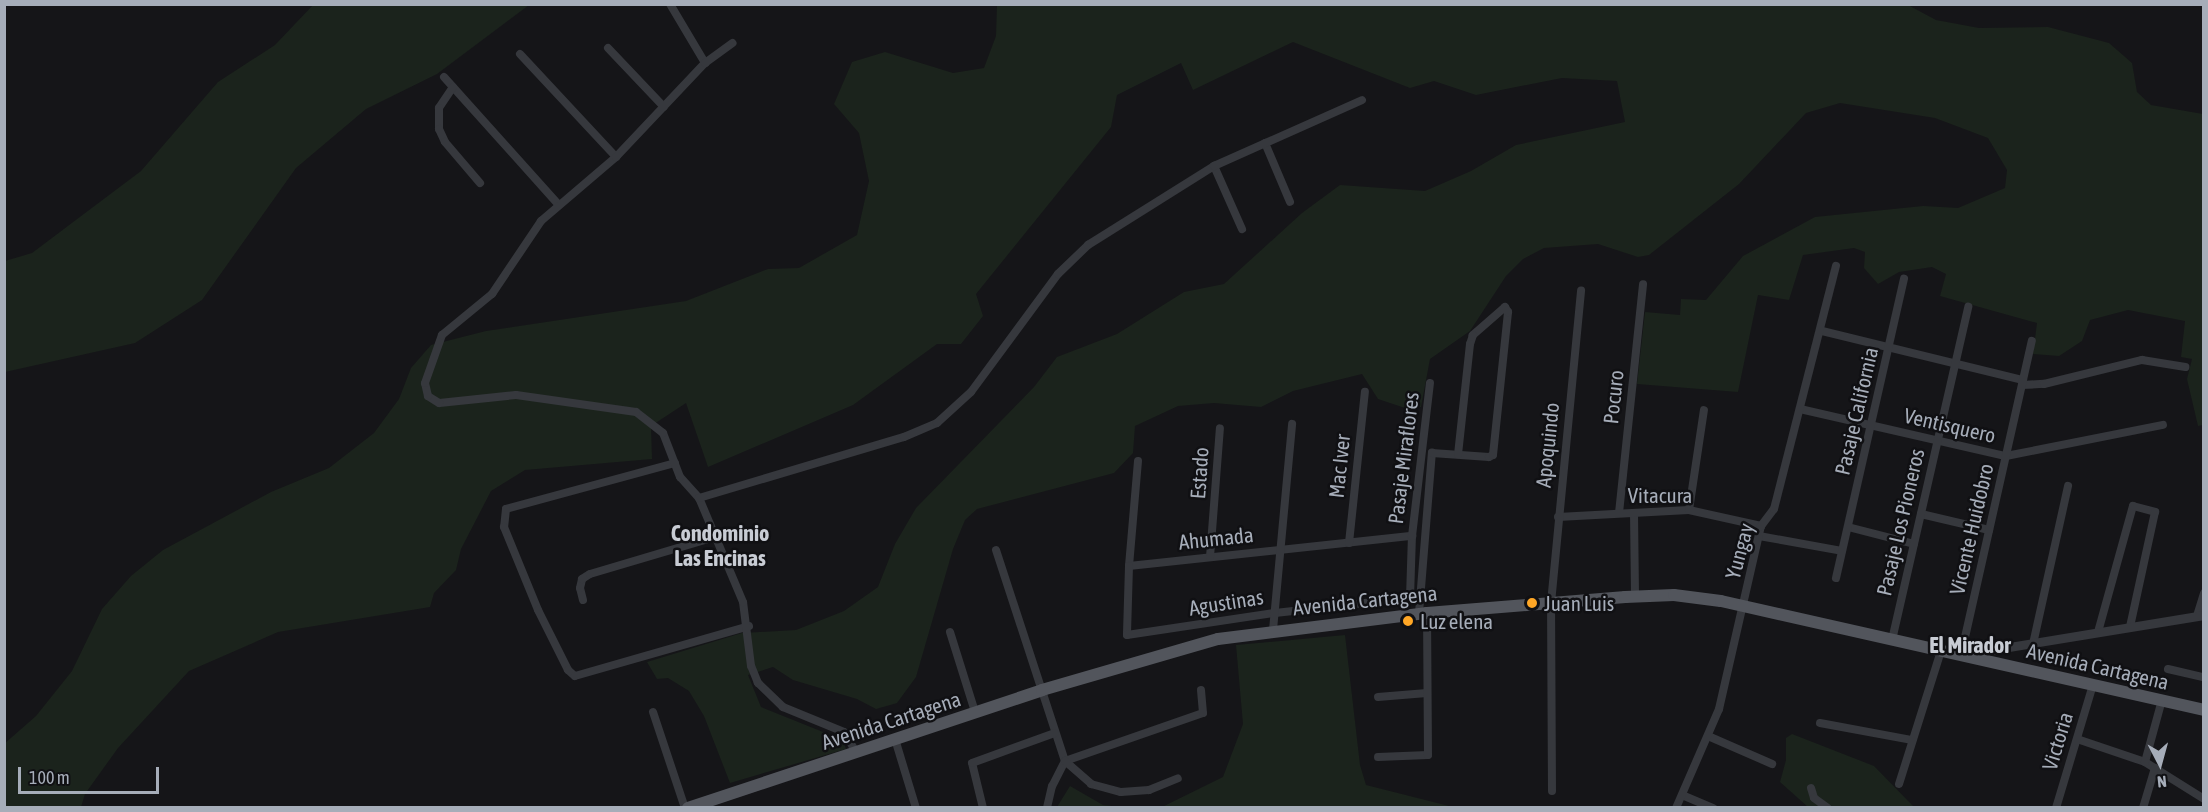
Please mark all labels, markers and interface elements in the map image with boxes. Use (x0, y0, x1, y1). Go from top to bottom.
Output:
street label: Pasaje California (1829, 345, 1883, 477)
street label: Pocuro (1598, 369, 1628, 425)
street label: Pasaje Miraflores (1382, 391, 1424, 525)
street label: Apoquindo (1530, 401, 1564, 489)
street label: Ventisquero (1902, 402, 1998, 448)
street label: Mac Iver (1323, 433, 1355, 499)
street label: Estado (1185, 446, 1213, 500)
street label: Pasaje Los Pioneros (1871, 446, 1929, 598)
street label: Vicente Huidobro (1944, 461, 1998, 597)
street label: Vitacura (1628, 482, 1692, 508)
district label: Condominio Las Encinas (671, 520, 769, 572)
street label: Yungay (1719, 520, 1759, 582)
street label: Ahumada (1177, 522, 1255, 554)
street label: Avenida Cartagena (1292, 580, 1438, 620)
street label: Agustinas (1187, 584, 1265, 620)
place label: Juan Luis (1544, 590, 1614, 616)
marker: Juan Luis (1525, 596, 1539, 610)
place label: Luz elena (1420, 608, 1493, 634)
marker: Luz elena (1401, 614, 1415, 628)
district label: El Mirador (1929, 633, 2011, 659)
street label: Avenida Cartagena (2025, 637, 2171, 695)
street label: Avenida Cartagena (818, 686, 964, 754)
street label: Victoria (2036, 709, 2078, 773)
north arrow (2130, 734, 2190, 794)
scale bar (21, 755, 162, 793)
text: 100 m (29, 767, 70, 788)
text: N (2156, 772, 2168, 791)

